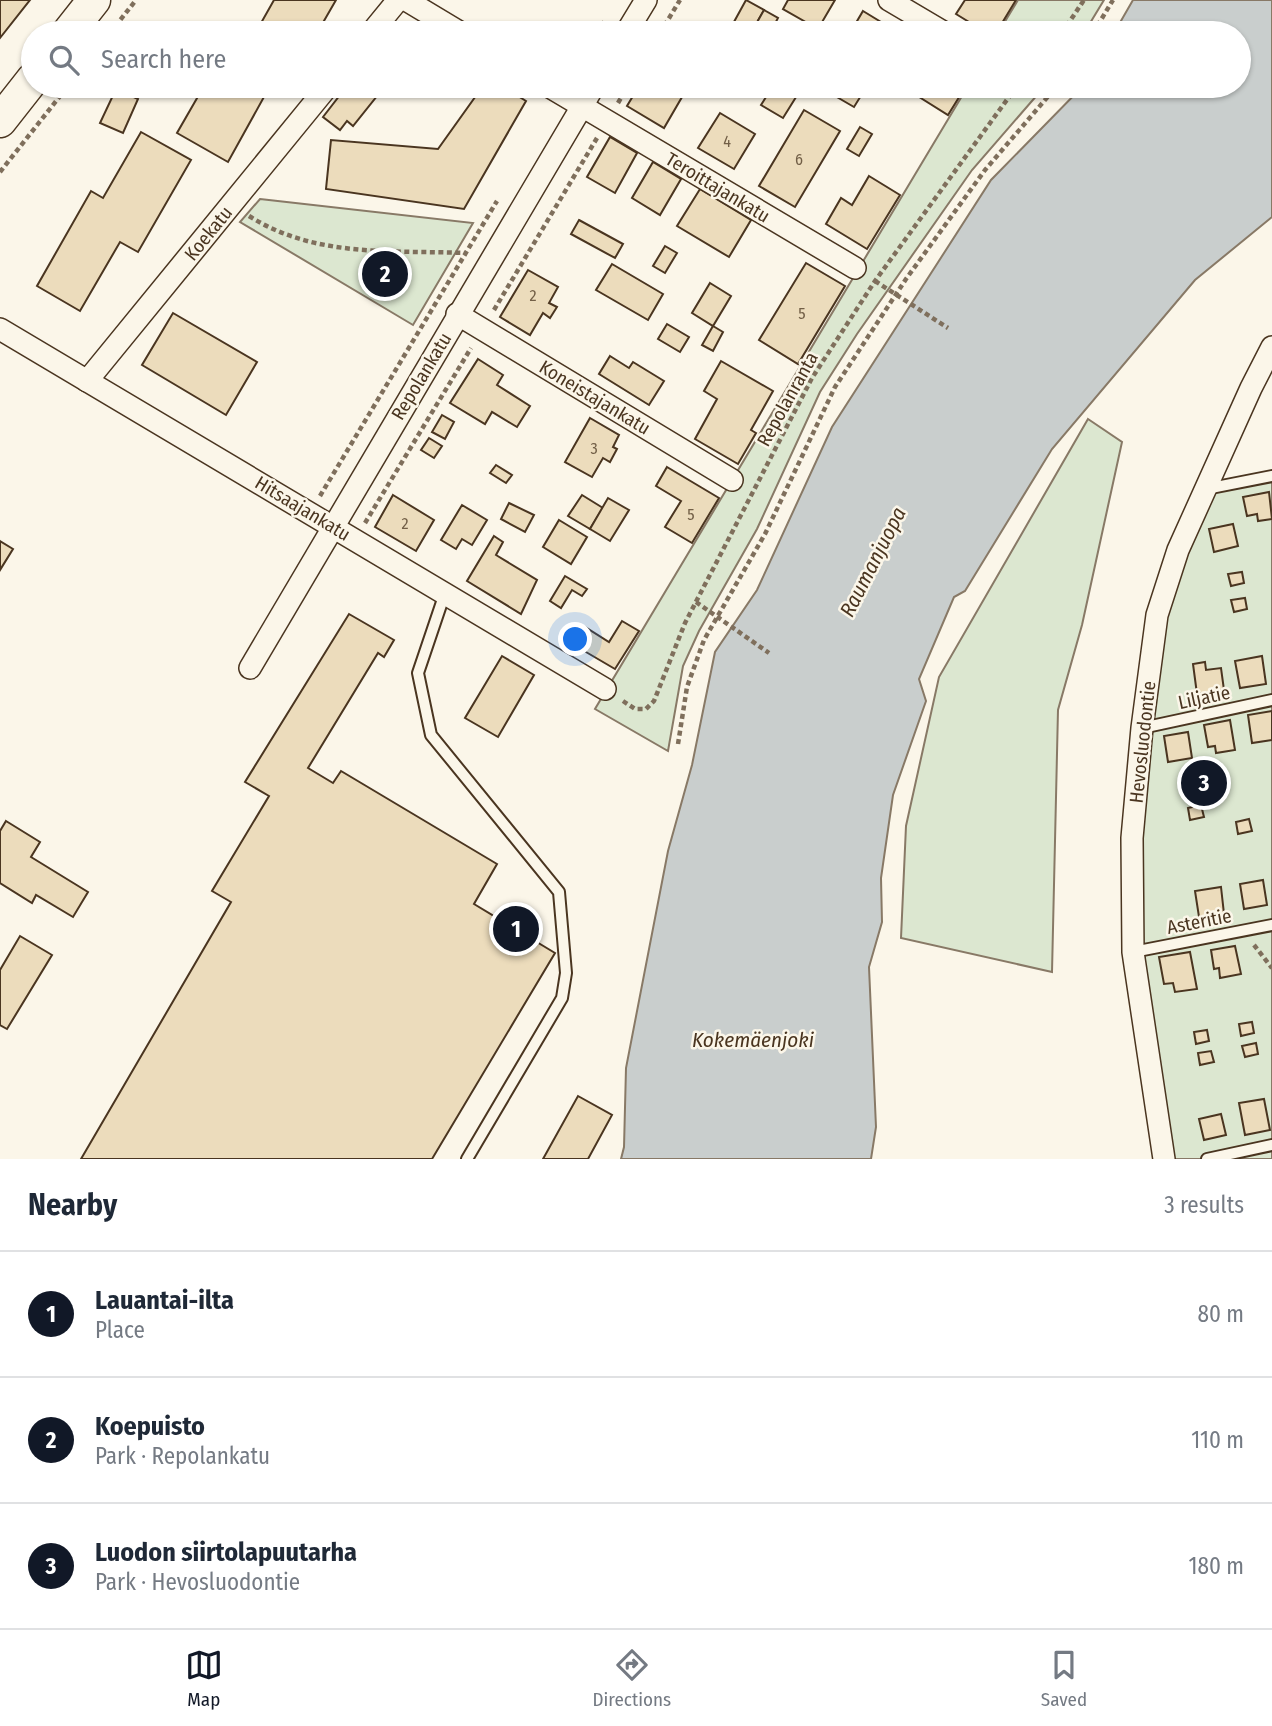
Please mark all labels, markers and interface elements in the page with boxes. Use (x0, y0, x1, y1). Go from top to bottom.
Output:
search box (21, 21, 1251, 98)
icon: search (45, 41, 83, 79)
text: Search here (101, 44, 226, 75)
house number: 4 (723, 132, 731, 151)
street label: Teroittajankatu (661, 147, 774, 228)
house number: 6 (795, 150, 803, 169)
street label: Koekatu (180, 202, 237, 265)
pin: 2 (362, 248, 408, 300)
house number: 2 (529, 286, 537, 305)
house number: 5 (798, 304, 806, 323)
street label: Repolankatu (386, 328, 456, 424)
street label: Repolanranta (752, 348, 823, 451)
street label: Koneistajankatu (535, 355, 654, 440)
house number: 3 (590, 439, 598, 458)
street label: Hitsaajankatu (251, 471, 355, 546)
water label: Raumanjuopa (834, 503, 912, 621)
house number: 5 (687, 505, 695, 524)
house number: 2 (401, 514, 409, 533)
your location (558, 622, 592, 656)
street label: Hevosluodontie (1125, 680, 1160, 804)
street label: Liljatie (1176, 681, 1232, 714)
pin: 3 (1181, 757, 1227, 809)
pin: 1 (493, 903, 539, 955)
street label: Asteritie (1165, 904, 1233, 939)
water label: Kokemäenjoki (692, 1027, 815, 1053)
text: Nearby (28, 1187, 117, 1223)
text: 3 results (1164, 1191, 1244, 1219)
text: Lauantai-ilta (95, 1285, 234, 1316)
text: 1 (46, 1300, 56, 1328)
text: 80 m (1197, 1300, 1244, 1328)
text: Place (95, 1316, 145, 1344)
text: Koepuisto (95, 1411, 205, 1442)
text: 2 (46, 1426, 56, 1454)
text: 110 m (1191, 1426, 1244, 1454)
text: Park · Repolankatu (95, 1442, 270, 1470)
text: Luodon siirtolapuutarha (95, 1537, 357, 1568)
text: 3 (46, 1552, 56, 1580)
text: 180 m (1188, 1552, 1244, 1580)
text: Park · Hevosluodontie (95, 1568, 300, 1596)
tab: Map (185, 1646, 223, 1711)
tab: Directions (593, 1646, 671, 1711)
tab: Saved (1041, 1646, 1087, 1711)

